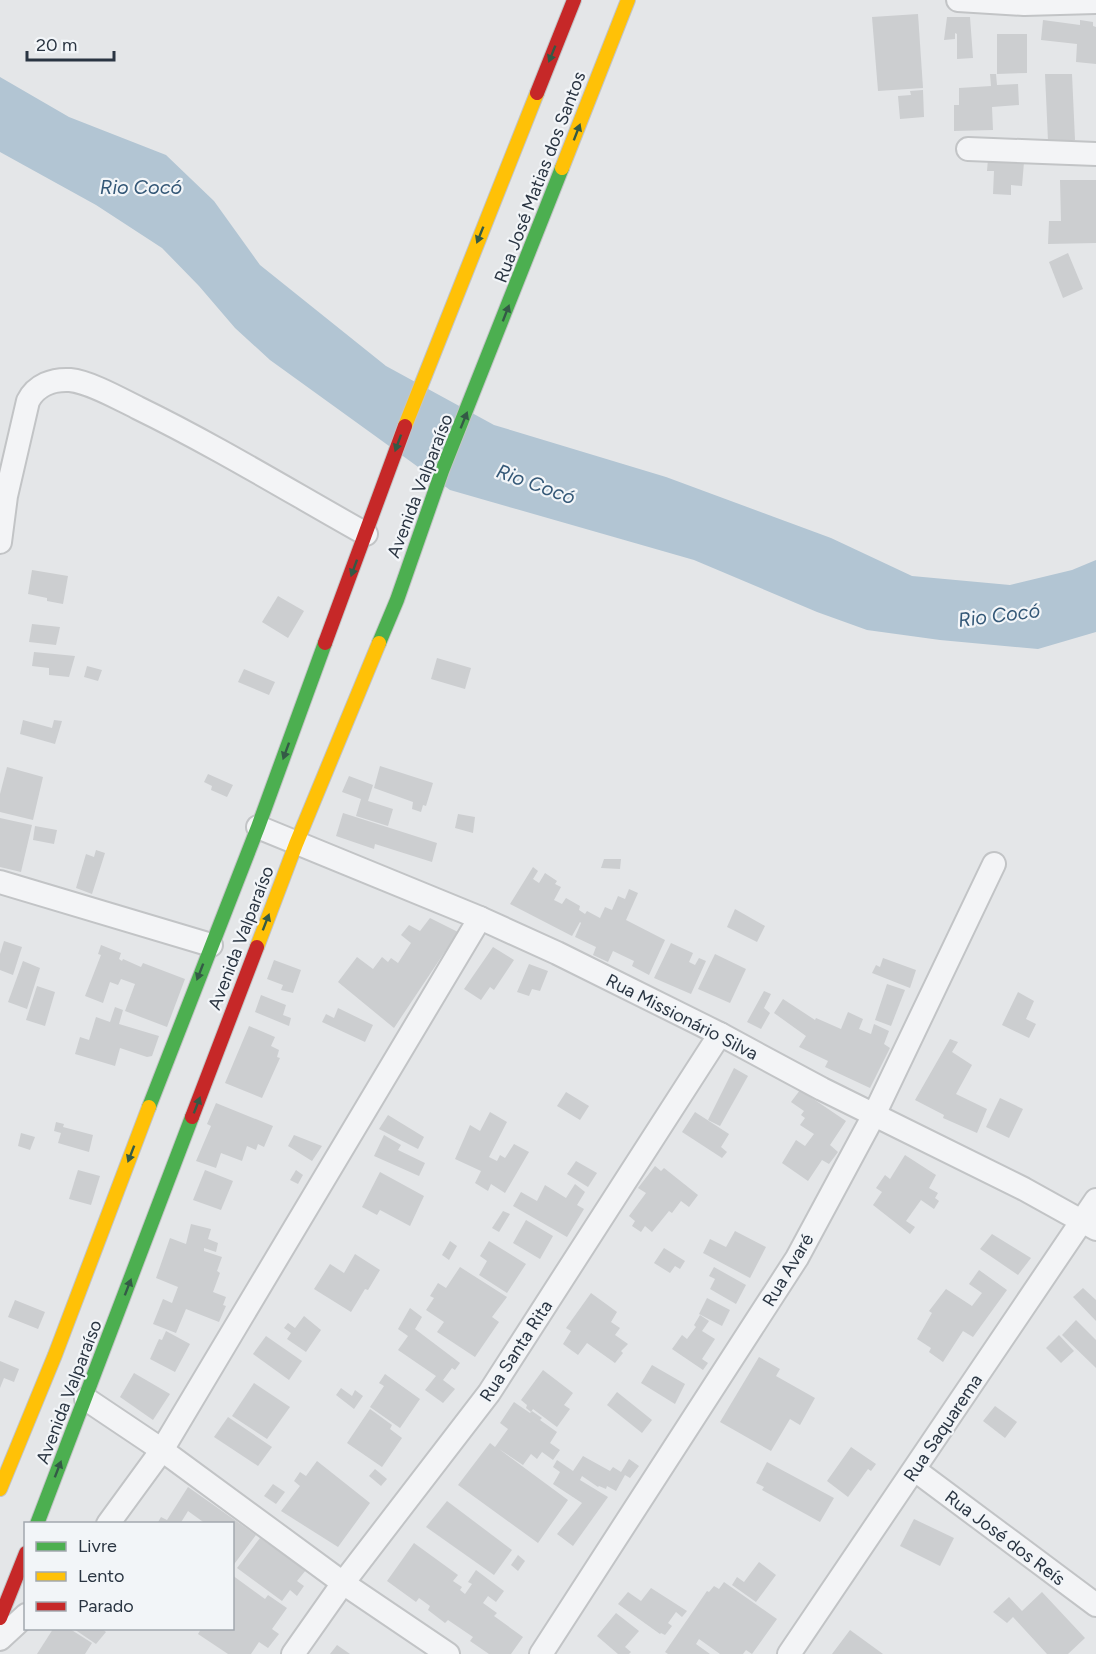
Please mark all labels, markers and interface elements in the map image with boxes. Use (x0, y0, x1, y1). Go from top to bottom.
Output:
scale bar (27, 24, 114, 62)
text: 20 m (36, 34, 77, 56)
one-way arrow (547, 46, 557, 64)
street label: Rua José Matias dos Santos (490, 68, 590, 286)
one-way arrow (572, 122, 582, 140)
water label: Rio Cocó (100, 175, 183, 199)
one-way arrow (475, 227, 485, 245)
one-way arrow (501, 304, 511, 322)
street label: Avenida Valparaíso (382, 411, 458, 561)
one-way arrow (460, 411, 469, 429)
one-way arrow (392, 434, 402, 452)
water label: Rio Cocó (493, 459, 579, 509)
one-way arrow (348, 559, 358, 577)
water label: Rio Cocó (957, 598, 1042, 632)
one-way arrow (281, 742, 291, 760)
street label: Avenida Valparaíso (203, 863, 279, 1013)
one-way arrow (262, 913, 271, 931)
one-way arrow (195, 963, 205, 981)
street label: Rua Missionário Silva (602, 969, 762, 1065)
one-way arrow (192, 1095, 202, 1113)
one-way arrow (126, 1145, 135, 1163)
street label: Rua Avaré (758, 1229, 818, 1310)
one-way arrow (124, 1278, 133, 1296)
street label: Rua Santa Rita (475, 1296, 557, 1406)
street label: Avenida Valparaíso (31, 1317, 107, 1467)
street label: Rua Saquarema (899, 1370, 987, 1486)
one-way arrow (54, 1460, 64, 1478)
street label: Rua José dos Reís (941, 1486, 1069, 1590)
legend (24, 1522, 234, 1630)
text: Livre (78, 1535, 117, 1557)
text: Lento (78, 1565, 124, 1587)
text: Parado (78, 1595, 134, 1617)

